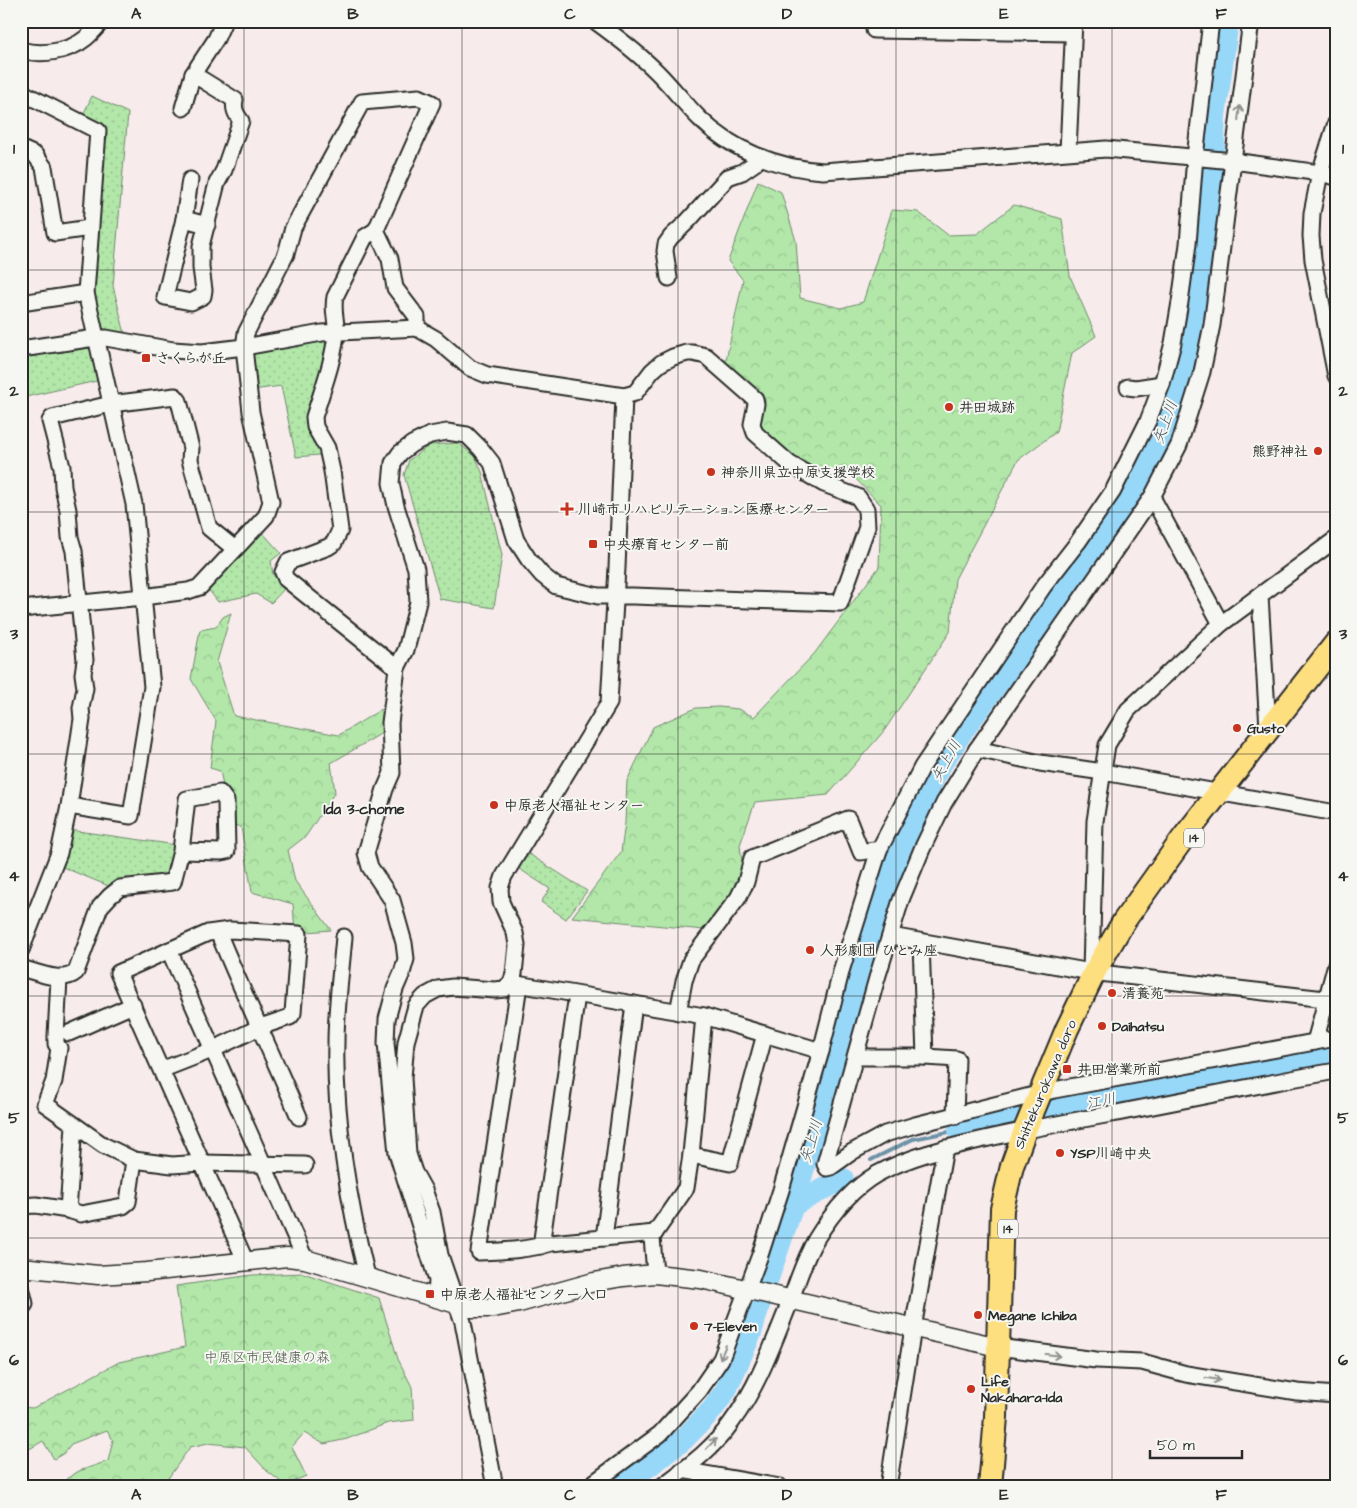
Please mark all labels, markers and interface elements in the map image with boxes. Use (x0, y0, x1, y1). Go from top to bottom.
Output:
text: A (131, 3, 142, 25)
text: B (347, 3, 359, 25)
text: C (564, 3, 576, 25)
text: D (782, 3, 793, 25)
text: E (999, 3, 1009, 25)
text: F (1215, 3, 1227, 25)
one-way arrow (1234, 105, 1244, 121)
text: 1 (13, 138, 16, 160)
text: 1 (1342, 138, 1345, 160)
place label: さくらが丘 (156, 349, 226, 369)
marker: さくらが丘 (140, 352, 152, 364)
text: 2 (8, 380, 19, 402)
text: 2 (1337, 380, 1348, 402)
water label: 矢上川 (1148, 397, 1183, 447)
place label: 井田城跡 (959, 398, 1015, 418)
marker: 井田城跡 (943, 401, 955, 413)
place label: 熊野神社 (1252, 442, 1308, 462)
marker: 熊野神社 (1312, 445, 1324, 457)
place label: 神奈川県立中原支援学校 (721, 463, 875, 483)
marker: 神奈川県立中原支援学校 (705, 466, 717, 478)
place label: 川崎市リハビリテーション医療センター (578, 500, 829, 520)
marker: 川崎市リハビリテーション医療センター (560, 502, 574, 516)
place label: 中央療育センター前 (603, 535, 729, 555)
marker: 中央療育センター前 (587, 538, 599, 550)
text: 3 (9, 623, 19, 645)
text: 3 (1338, 623, 1348, 645)
place label: Gusto (1247, 719, 1284, 739)
marker: Gusto (1231, 722, 1243, 734)
water label: 矢上川 (926, 736, 967, 786)
place label: 中原老人福祉センター (504, 796, 644, 816)
district label: Ida 3-chome (323, 799, 405, 820)
marker: 中原老人福祉センター (488, 799, 500, 811)
road number: 14 (1184, 828, 1204, 848)
text: 4 (9, 865, 20, 887)
text: 4 (1338, 865, 1349, 887)
place label: 人形劇団 ひとみ座 (820, 941, 938, 961)
marker: 人形劇団 ひとみ座 (804, 944, 816, 956)
place label: 清養苑 (1122, 984, 1164, 1004)
marker: 清養苑 (1106, 987, 1118, 999)
street label: Shittekurokawa doro (1010, 1017, 1082, 1152)
place label: Daihatsu (1112, 1017, 1164, 1037)
marker: Daihatsu (1096, 1020, 1108, 1032)
place label: 井田営業所前 (1077, 1060, 1161, 1080)
marker: 井田営業所前 (1061, 1063, 1073, 1075)
water label: 江川 (1084, 1088, 1118, 1115)
text: 5 (8, 1107, 20, 1129)
text: 5 (1337, 1107, 1349, 1129)
water label: 矢上川 (795, 1117, 828, 1166)
place label: YSP川崎中央 (1070, 1144, 1151, 1164)
marker: YSP川崎中央 (1054, 1147, 1066, 1159)
road number: 14 (998, 1220, 1018, 1238)
place label: 中原老人福祉センター入口 (440, 1285, 608, 1305)
marker: 中原老人福祉センター入口 (424, 1288, 436, 1300)
place label: Megane Ichiba (988, 1306, 1078, 1327)
marker: Megane Ichiba (972, 1309, 984, 1321)
place label: 7-Eleven (703, 1317, 757, 1337)
marker: 7-Eleven (688, 1320, 700, 1332)
one-way arrow (718, 1344, 728, 1359)
park label: 中原区市民健康の森 (204, 1348, 330, 1368)
text: 6 (9, 1349, 19, 1371)
text: 6 (1338, 1349, 1348, 1371)
one-way arrow (1045, 1350, 1061, 1360)
place label: Life Nakahara-Ida (981, 1372, 1063, 1408)
one-way arrow (1205, 1374, 1221, 1384)
marker: Life Nakahara-Ida (965, 1383, 977, 1395)
scale bar (1150, 1428, 1242, 1460)
text: 50 m (1157, 1435, 1195, 1456)
one-way arrow (705, 1438, 718, 1450)
text: A (131, 1484, 142, 1506)
text: B (347, 1484, 359, 1506)
text: C (564, 1484, 576, 1506)
text: D (782, 1484, 793, 1506)
text: E (999, 1484, 1009, 1506)
text: F (1215, 1484, 1227, 1506)

